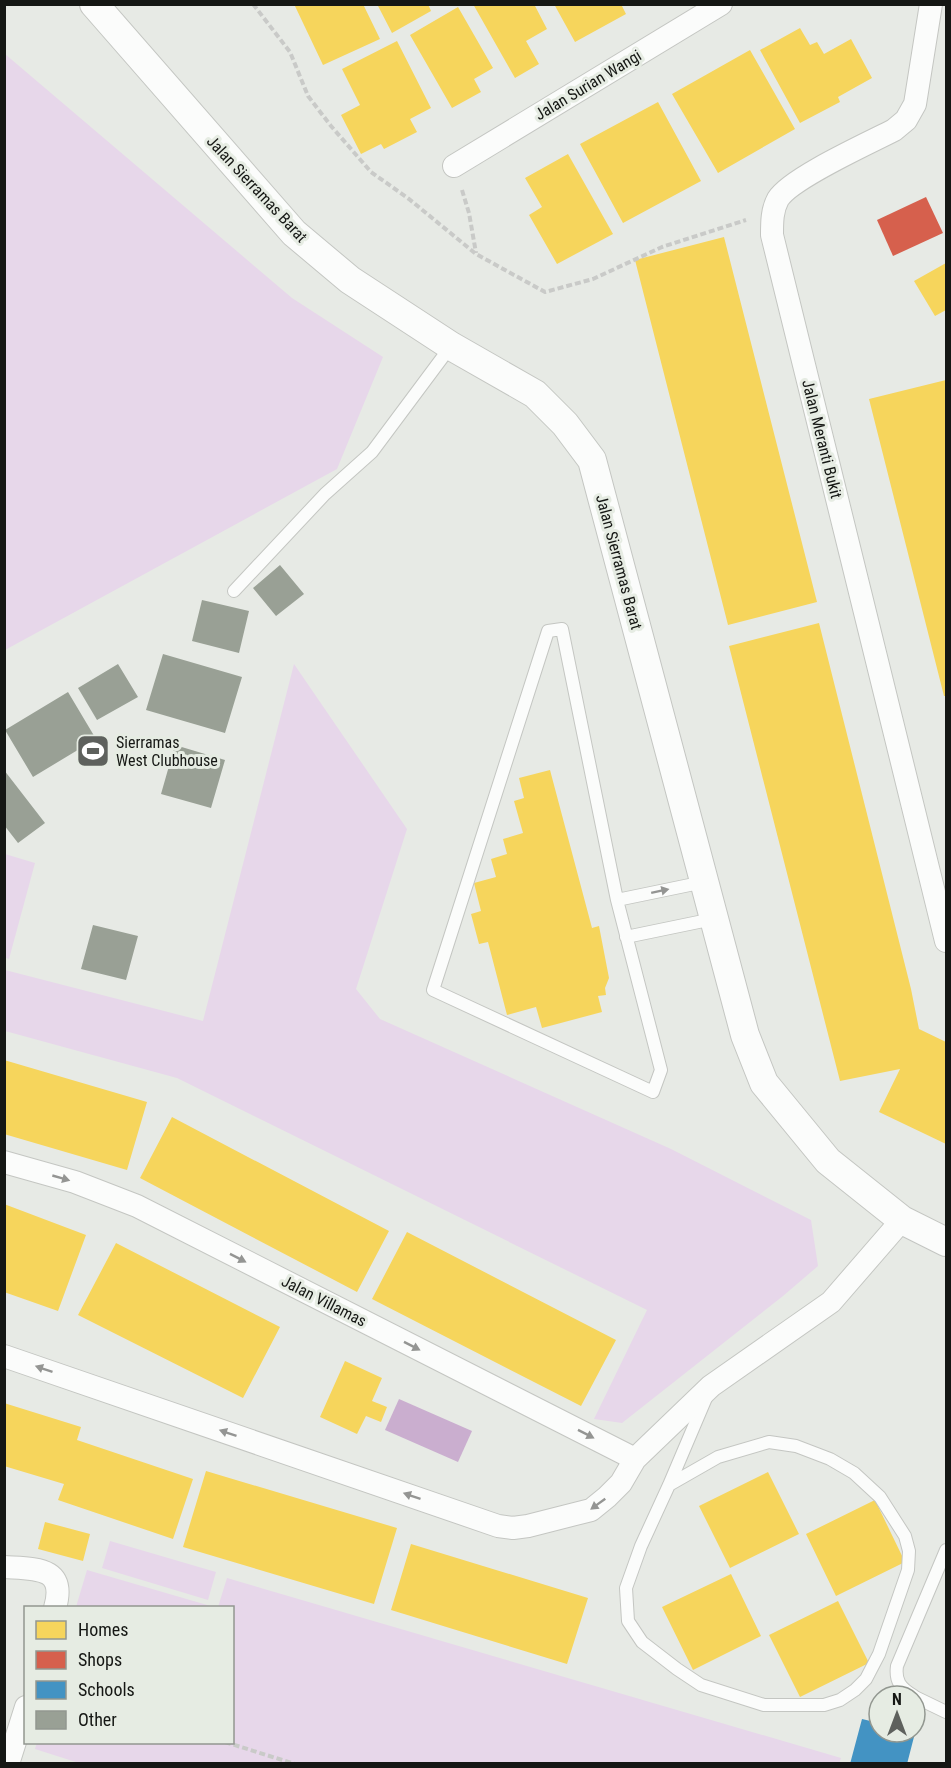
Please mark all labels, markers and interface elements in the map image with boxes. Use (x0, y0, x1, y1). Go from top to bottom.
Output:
street label: Jalan Surian Wangi (531, 46, 645, 124)
street label: Jalan Sierramas Barat (203, 132, 311, 246)
street label: Jalan Meranti Bukit (798, 378, 846, 501)
street label: Jalan Sierramas Barat (592, 493, 646, 632)
sports icon: Sierramas West Clubhouse (75, 733, 111, 769)
place label: Sierramas West Clubhouse (116, 733, 218, 770)
one-way arrow (651, 886, 670, 895)
one-way arrow (52, 1174, 70, 1183)
one-way arrow (230, 1253, 247, 1263)
street label: Jalan Villamas (278, 1271, 370, 1331)
one-way arrow (404, 1341, 421, 1351)
one-way arrow (35, 1364, 53, 1374)
one-way arrow (219, 1427, 237, 1437)
one-way arrow (577, 1429, 595, 1439)
one-way arrow (403, 1491, 421, 1501)
one-way arrow (591, 1498, 607, 1510)
legend (24, 1606, 234, 1744)
text: Homes (78, 1619, 128, 1640)
text: Shops (78, 1649, 122, 1670)
text: Schools (78, 1679, 135, 1700)
north arrow (867, 1684, 927, 1744)
text: N (892, 1690, 902, 1709)
text: Other (78, 1709, 117, 1730)

